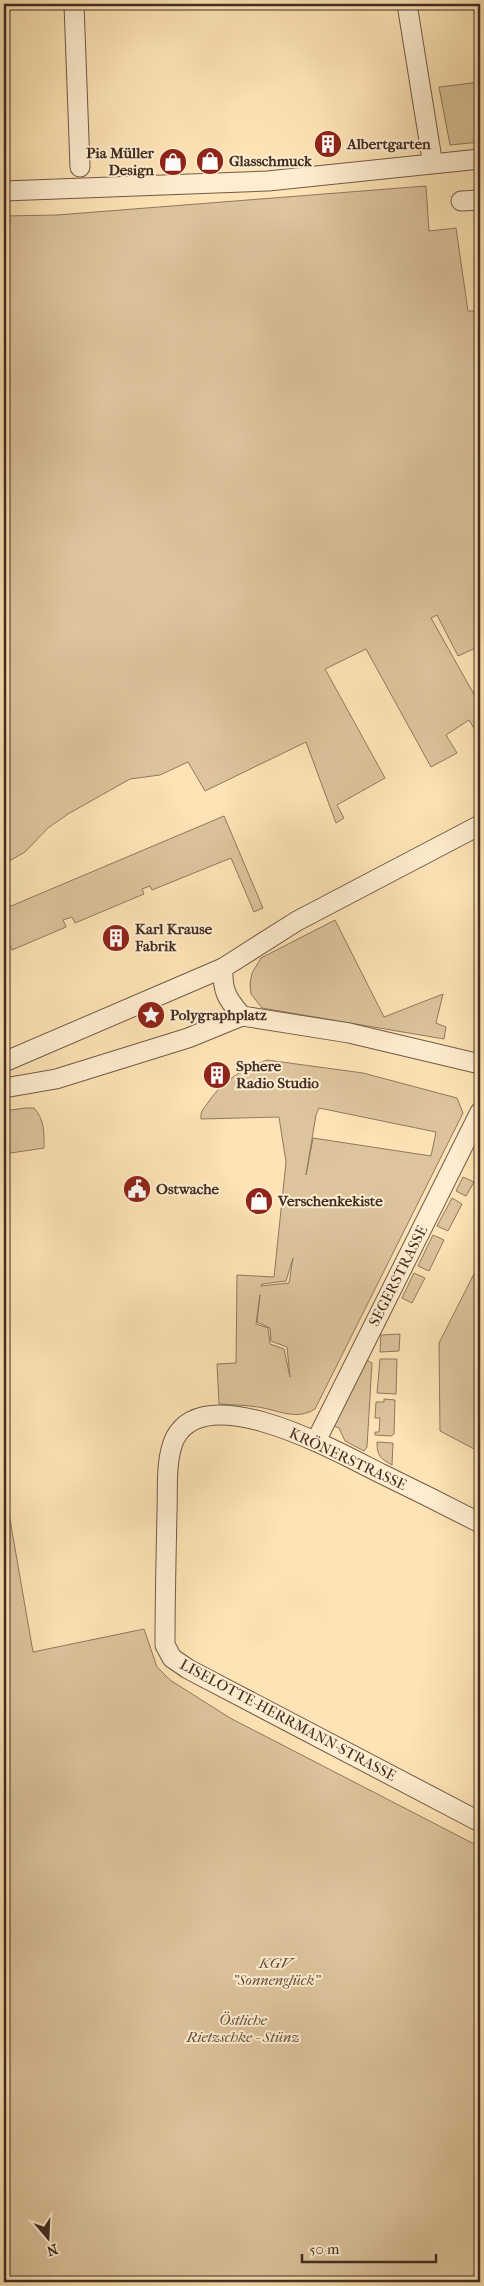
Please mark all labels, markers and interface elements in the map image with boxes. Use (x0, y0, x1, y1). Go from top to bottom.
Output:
building icon: Albertgarten (313, 129, 343, 159)
place label: Albertgarten (346, 135, 431, 153)
place label: Pia Müller Design (86, 144, 155, 179)
shop icon: Glasschmuck (195, 146, 225, 176)
shop icon: Pia Müller Design (158, 147, 188, 177)
place label: Glasschmuck (229, 152, 313, 170)
place label: Karl Krause Fabrik (134, 920, 213, 955)
building icon: Karl Krause Fabrik (101, 923, 131, 953)
place icon: Polygraphplatz (136, 1000, 166, 1030)
place label: Polygraphplatz (170, 1006, 267, 1024)
place label: Sphere Radio Studio (236, 1057, 319, 1092)
building icon: Sphere Radio Studio (202, 1060, 232, 1090)
public building icon: Ostwache (122, 1174, 152, 1204)
place label: Ostwache (156, 1180, 220, 1198)
shop icon: Verschenkekiste (244, 1186, 274, 1216)
place label: Verschenkekiste (277, 1192, 383, 1210)
street label: SEGERSTRASSE (365, 1223, 431, 1329)
street label: KRÖNERSTRASSE (286, 1424, 410, 1494)
street label: LISELOTTE-HERRMANN-STRASSE (177, 1655, 399, 1785)
park label: KGV "Sonnenglück" (232, 1954, 321, 1989)
park label: Östliche Rietzschke - Stünz (185, 2011, 300, 2046)
north arrow (22, 2214, 72, 2264)
scale bar (302, 2231, 435, 2263)
text: N (44, 2240, 60, 2260)
text: 50 m (309, 2240, 340, 2258)

